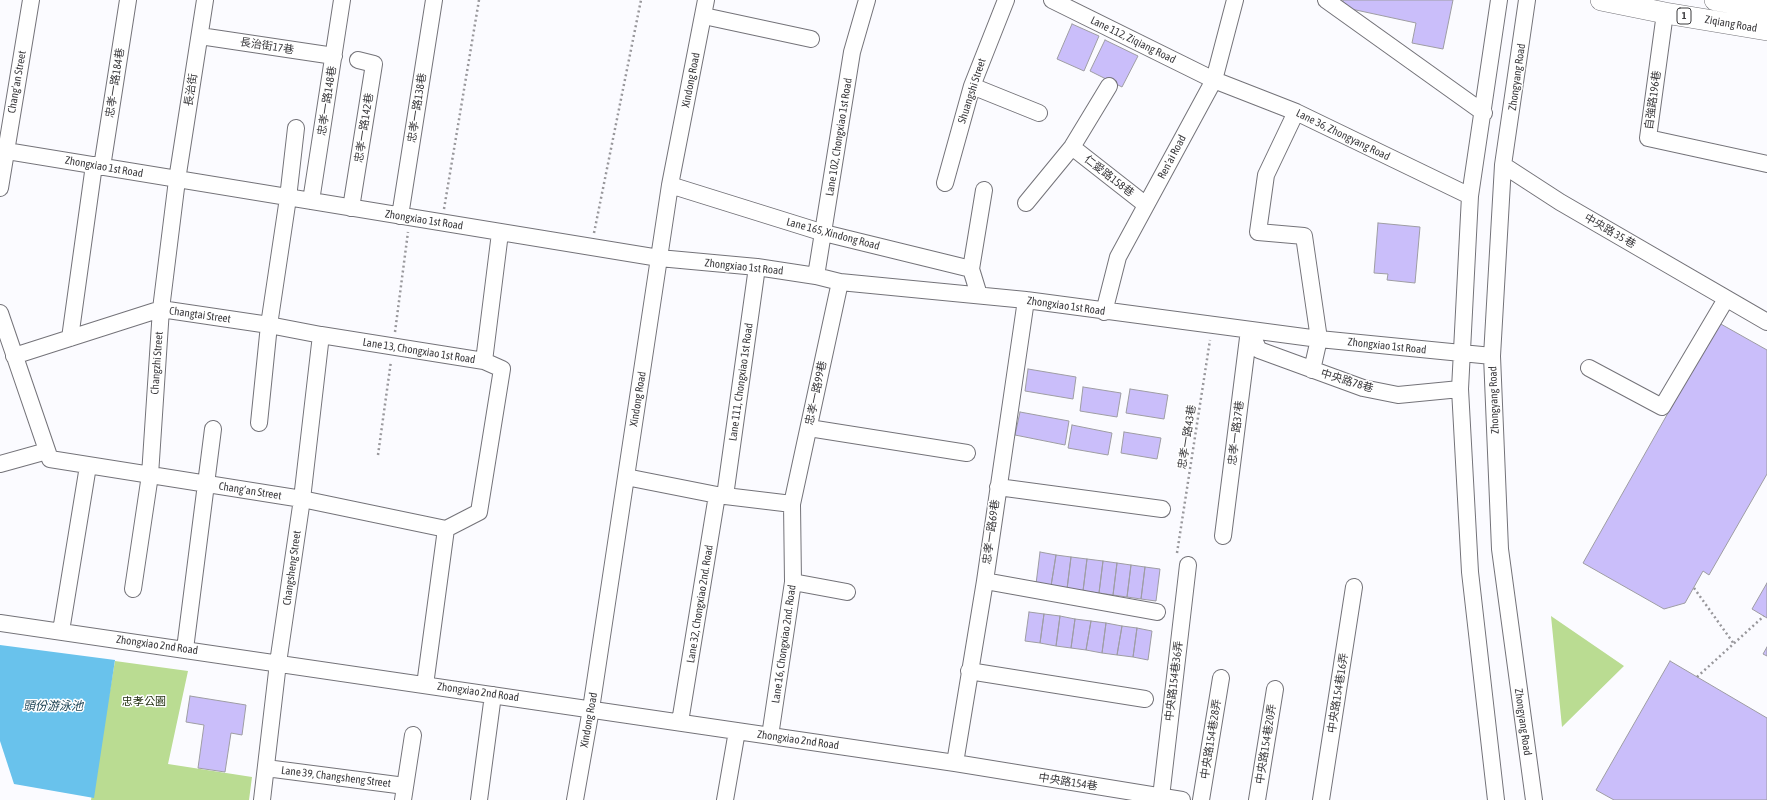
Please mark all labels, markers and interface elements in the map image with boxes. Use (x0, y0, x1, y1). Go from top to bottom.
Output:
road number: 1 (1677, 8, 1691, 24)
street label: Ziqiang Road (1704, 13, 1758, 35)
street label: Lane 112, Ziqiang Road (1088, 14, 1178, 66)
street label: 長治街17巷 (239, 35, 295, 57)
street label: Zhongyang Road (1506, 43, 1528, 111)
street label: 忠孝一路184巷 (103, 47, 127, 119)
street label: Chang’an Street (5, 50, 29, 114)
street label: Xindong Road (679, 51, 703, 109)
street label: Shuangshi Street (955, 57, 989, 125)
street label: 忠孝一路148巷 (315, 65, 339, 137)
street label: 自強路196巷 (1642, 70, 1664, 130)
street label: 忠孝一路138巷 (405, 72, 429, 144)
street label: 長治街 (182, 73, 200, 107)
street label: Lane 102, Chongxiao 1st Road (823, 77, 855, 197)
street label: 忠孝一路142巷 (352, 92, 376, 164)
street label: Lane 36, Zhongyang Road (1294, 107, 1392, 163)
street label: Ren’ai Road (1155, 133, 1189, 181)
street label: 仁愛路158巷 (1081, 152, 1137, 200)
street label: Zhongxiao 1st Road (64, 154, 144, 180)
street label: Zhongxiao 1st Road (384, 207, 464, 233)
street label: 中央路 35 巷 (1582, 211, 1638, 251)
street label: Lane 165, Xindong Road (785, 215, 881, 253)
street label: Zhongxiao 1st Road (704, 256, 784, 278)
street label: Zhongxiao 1st Road (1026, 294, 1106, 318)
street label: Changtai Street (168, 304, 232, 326)
street label: Lane 111, Chongxiao 1st Road (726, 322, 756, 442)
street label: Changzhi Street (148, 331, 166, 395)
street label: Zhongxiao 1st Road (1347, 335, 1427, 357)
street label: Lane 13, Chongxiao 1st Road (362, 336, 476, 366)
street label: 忠孝一路99巷 (803, 360, 829, 426)
street label: Zhongyang Road (1486, 366, 1502, 434)
street label: 中央路78巷 (1319, 367, 1375, 395)
street label: Xindong Road (627, 370, 649, 428)
street label: 忠孝一路37巷 (1225, 400, 1247, 466)
street label: 忠孝一路43巷 (1175, 404, 1199, 470)
street label: Chang’an Street (218, 480, 282, 502)
street label: 忠孝一路69巷 (980, 499, 1002, 565)
street label: Changsheng Street (280, 530, 304, 606)
street label: Lane 32, Chongxiao 2nd. Road (684, 544, 716, 664)
street label: Lane 16, Chongxiao 2nd. Road (769, 584, 799, 704)
street label: Zhongxiao 2nd Road (115, 633, 199, 657)
street label: 中央路154巷36弄 (1163, 640, 1185, 722)
street label: 中央路154巷16弄 (1325, 652, 1351, 734)
street label: Zhongxiao 2nd Road (436, 680, 520, 704)
street label: Zhongyang Road (1512, 688, 1534, 756)
street label: Xindong Road (578, 691, 600, 749)
park label: 忠孝公園 (122, 695, 166, 709)
street label: 中央路154巷28弄 (1198, 698, 1224, 780)
water label: 頭份游泳池 (23, 699, 83, 713)
street label: 中央路154巷20弄 (1253, 703, 1279, 785)
street label: Zhongxiao 2nd Road (756, 728, 840, 752)
street label: Lane 39, Changsheng Street (280, 764, 392, 790)
street label: 中央路154巷 (1038, 771, 1098, 793)

